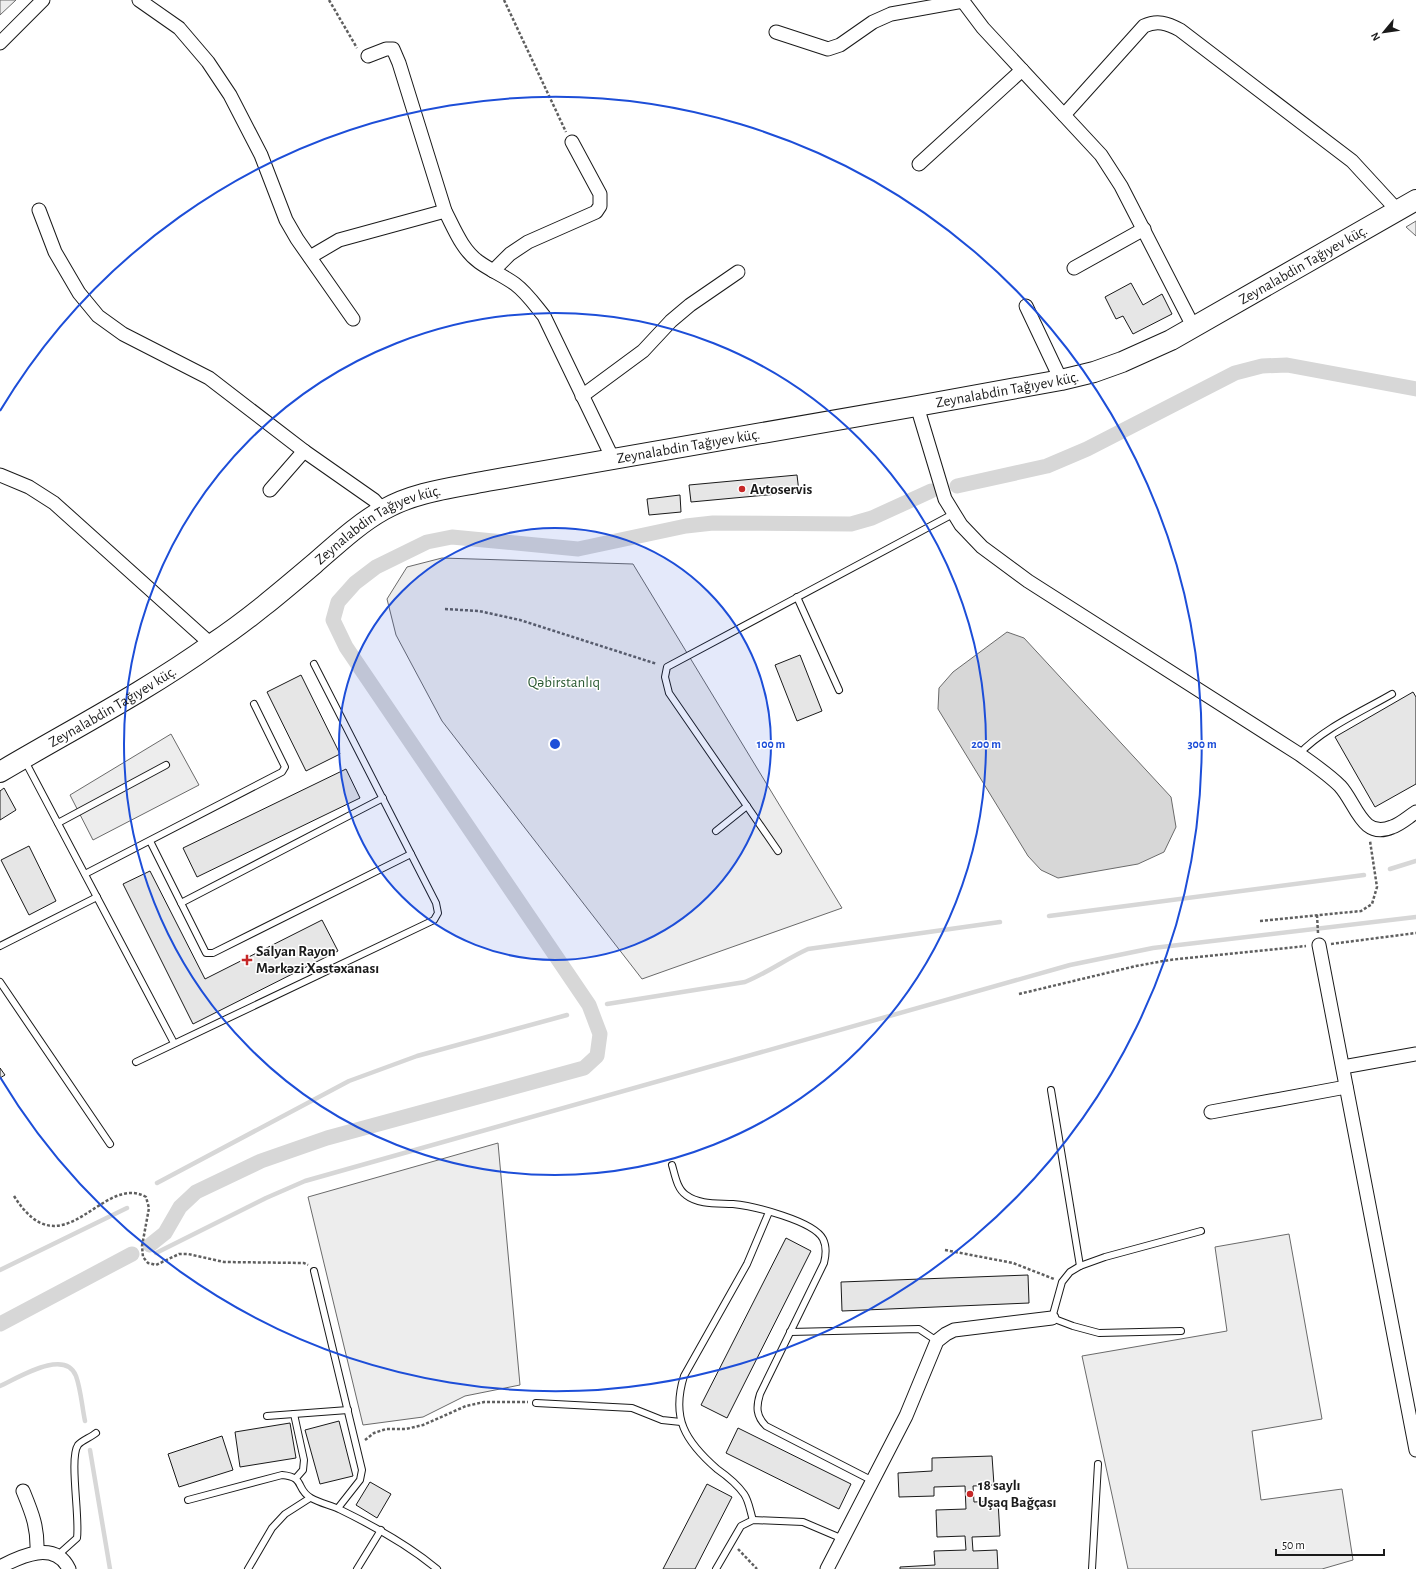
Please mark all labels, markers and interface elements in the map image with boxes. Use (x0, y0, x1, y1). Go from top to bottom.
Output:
north arrow (1364, 12, 1404, 52)
text: N (1369, 31, 1382, 43)
street label: Zeynalabdin Tağıyev küç. (1236, 222, 1370, 307)
street label: Zeynalabdin Tağıyev küç. (935, 368, 1080, 410)
street label: Zeynalabdin Tağıyev küç. (616, 426, 761, 466)
street label: Zeynalabdin Tağıyev küç. (312, 482, 442, 567)
place label: Avtoservis (750, 482, 812, 497)
marker: Avtoservis (737, 484, 747, 494)
street label: Zeynalabdin Tağıyev küç. (46, 663, 179, 750)
park label: Qəbirstanlıq (528, 675, 600, 690)
centre of rings (548, 737, 562, 751)
text: 100 m (757, 738, 785, 750)
text: 200 m (971, 738, 1001, 750)
text: 300 m (1187, 738, 1217, 750)
place label: Salyan Rayon Mərkəzi Xəstəxanası (256, 944, 379, 976)
marker: Salyan Rayon Mərkəzi Xəstəxanası (241, 954, 253, 966)
place label: 18 saylı Uşaq Bağçası (978, 1478, 1056, 1510)
marker: 18 saylı Uşaq Bağçası (965, 1489, 975, 1499)
scale bar (1276, 1531, 1384, 1557)
text: 50 m (1282, 1539, 1305, 1551)

